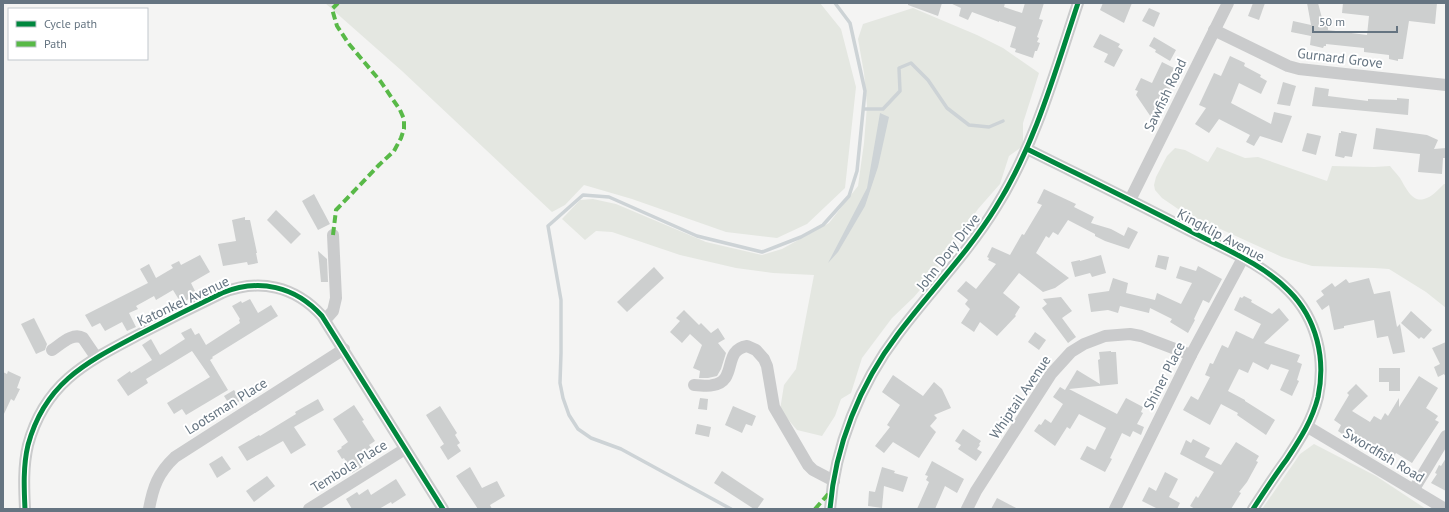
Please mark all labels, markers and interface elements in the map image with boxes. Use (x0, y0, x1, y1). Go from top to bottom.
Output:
legend (8, 8, 148, 60)
scale bar (1313, 8, 1397, 34)
text: 50 m (1319, 14, 1345, 29)
text: Cycle path (44, 16, 97, 31)
text: Path (44, 36, 67, 51)
street label: Gurnard Grove (1296, 44, 1384, 72)
street label: Sawfish Road (1140, 55, 1190, 135)
street label: Kingklip Avenue (1174, 204, 1268, 266)
street label: John Dory Drive (912, 210, 984, 295)
street label: Katonkel Avenue (134, 272, 232, 330)
street label: Shiner Place (1139, 339, 1189, 413)
street label: Whiptail Avenue (985, 352, 1055, 442)
street label: Lootsman Place (181, 374, 271, 438)
street label: Swordfish Road (1340, 424, 1428, 486)
street label: Tembola Place (308, 436, 390, 496)

